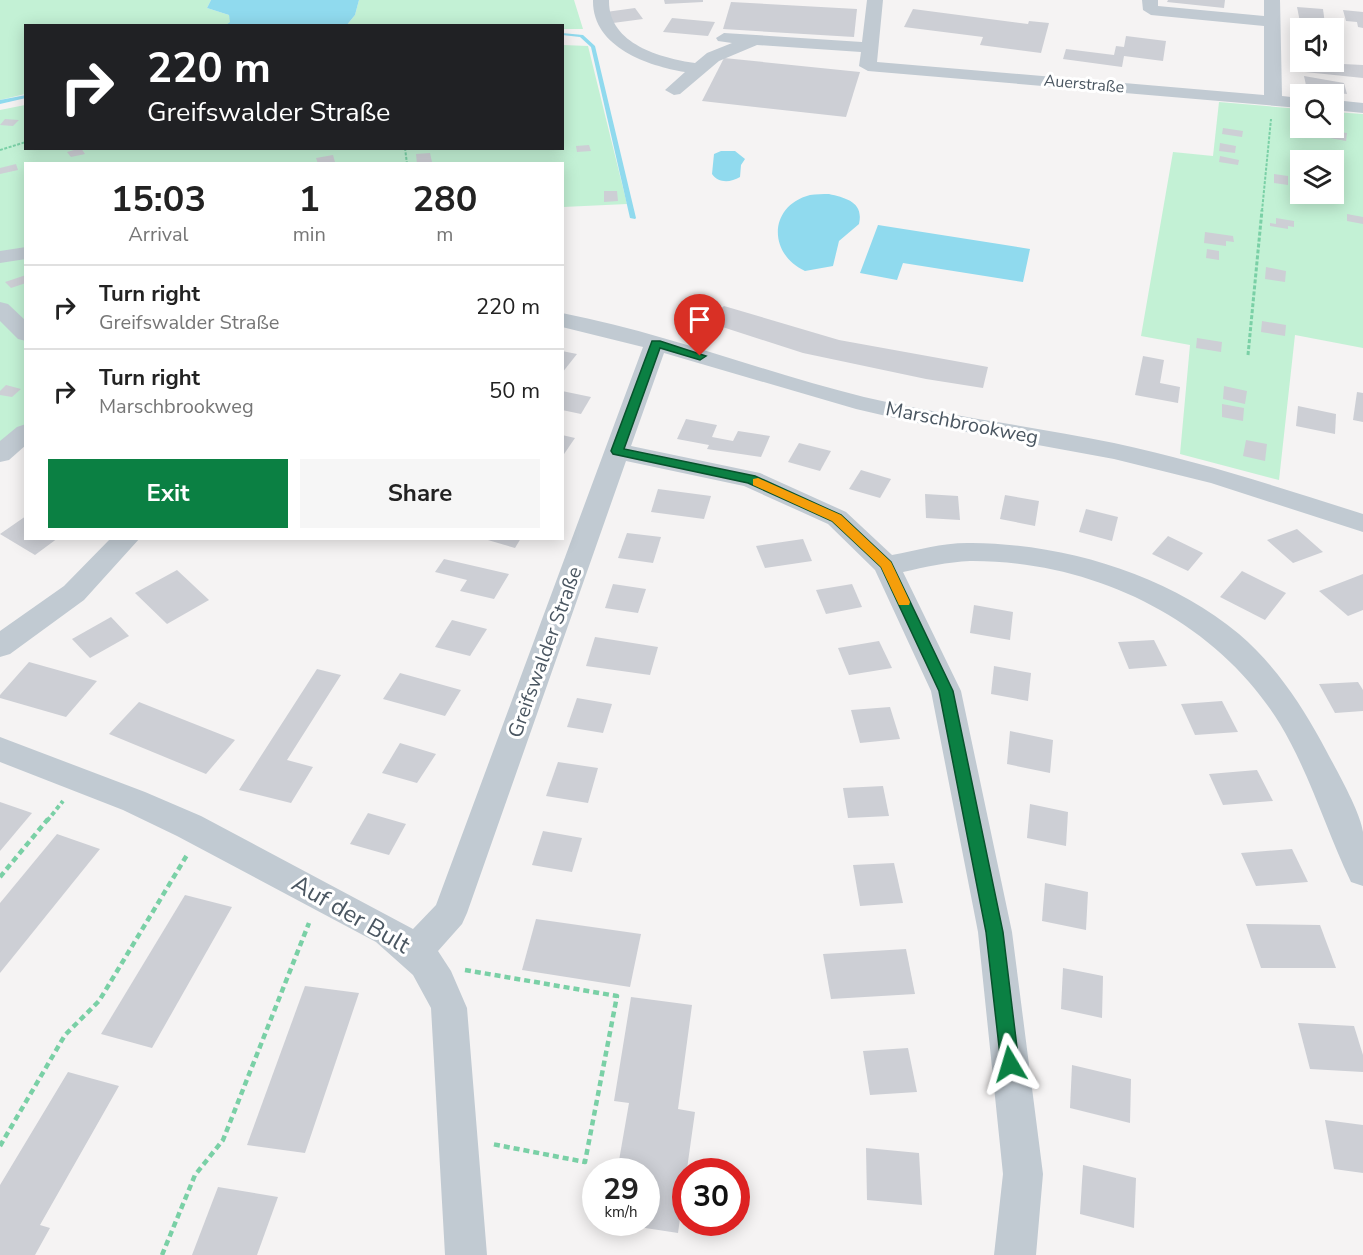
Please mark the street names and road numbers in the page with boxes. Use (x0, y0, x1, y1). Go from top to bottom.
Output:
street label: Auerstraße (1043, 70, 1125, 98)
street label: Marschbrookweg (884, 395, 1040, 451)
street label: Greifswalder Straße (501, 563, 589, 741)
street label: Auf der Bult (286, 867, 417, 961)

